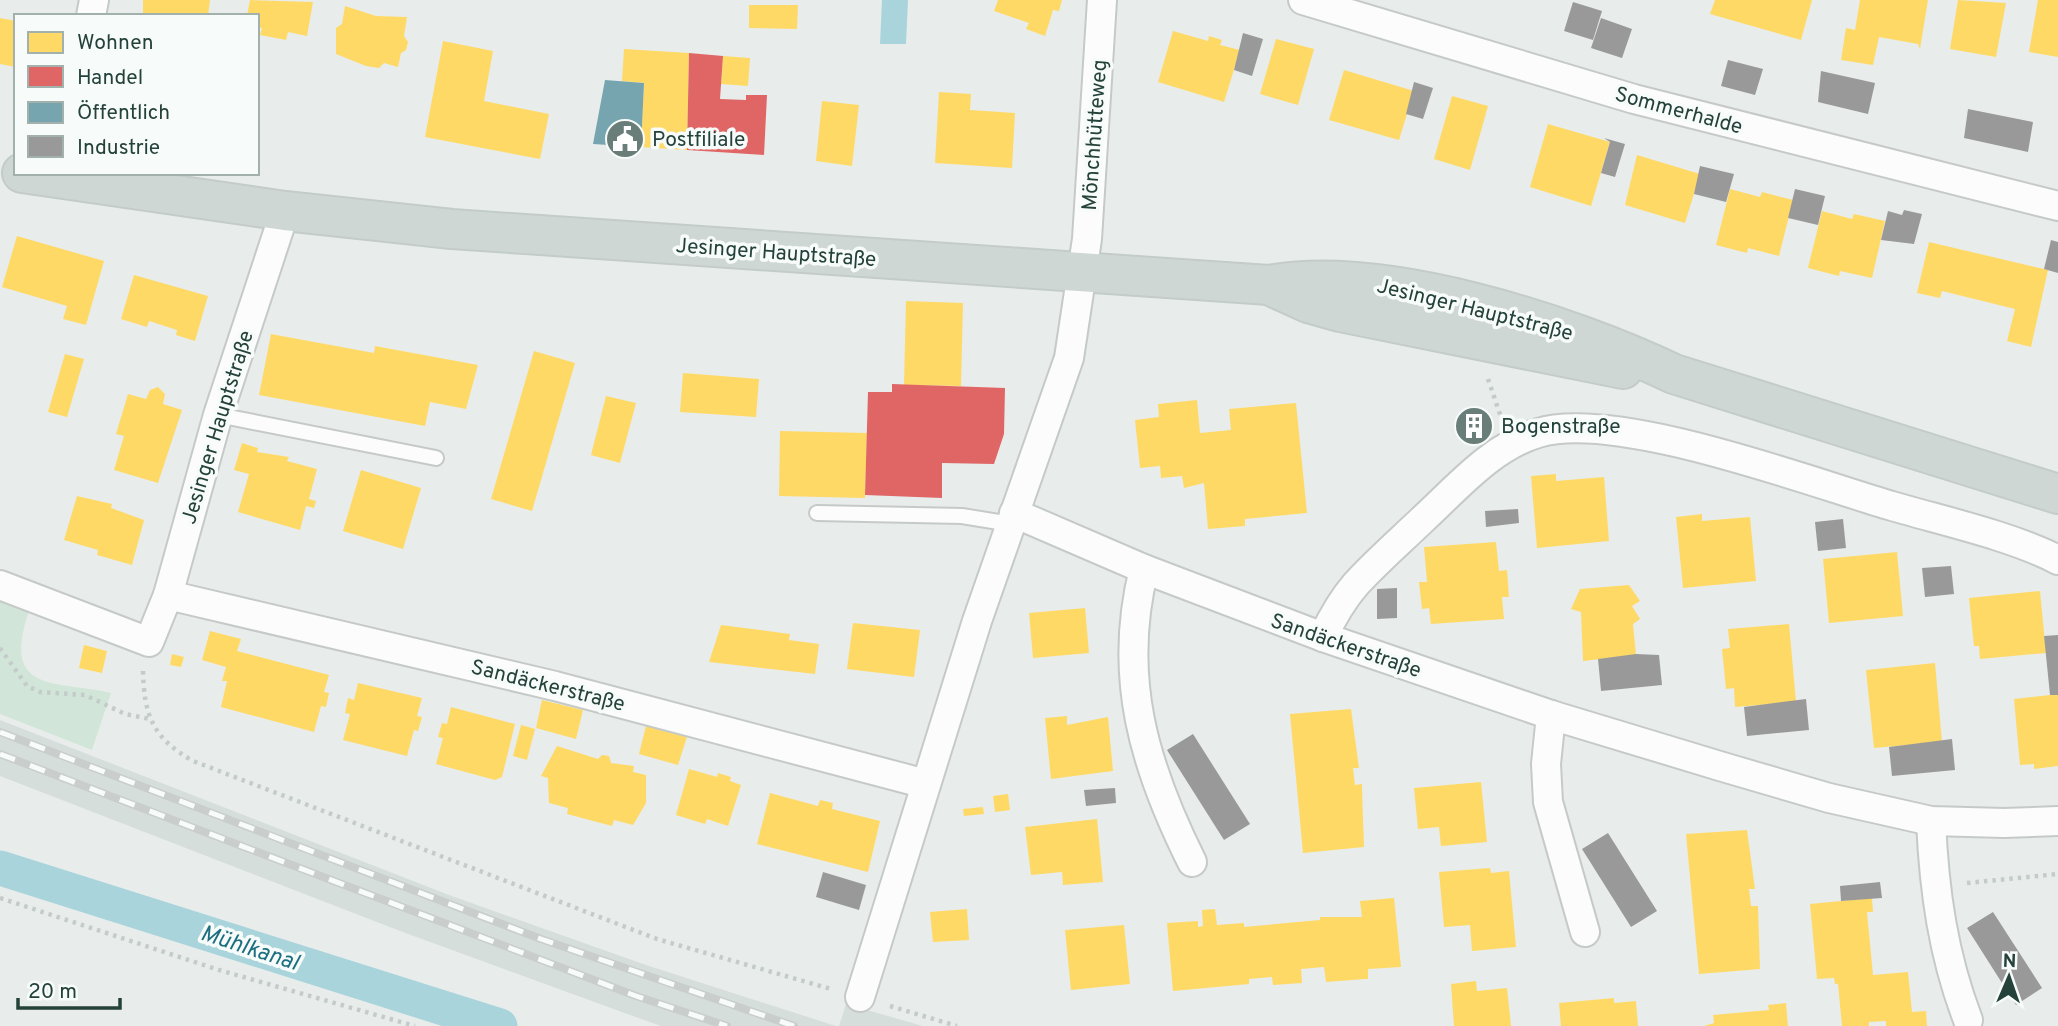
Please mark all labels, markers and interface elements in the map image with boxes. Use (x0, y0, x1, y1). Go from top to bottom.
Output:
legend (14, 14, 259, 175)
text: Wohnen (77, 30, 154, 57)
street label: Mönchhütteweg (1077, 59, 1114, 212)
text: Handel (77, 65, 143, 92)
street label: Sommerhalde (1612, 81, 1745, 141)
text: Öffentlich (77, 100, 170, 127)
public building icon: Postfiliale (604, 118, 646, 160)
place label: Postfiliale (652, 127, 745, 154)
text: Industrie (77, 135, 160, 162)
street label: Jesinger Hauptstraße (675, 233, 877, 274)
street label: Jesinger Hauptstraße (1374, 273, 1575, 348)
street label: Jesinger Hauptstraße (176, 327, 261, 528)
building icon: Bogenstraße (1453, 405, 1495, 447)
place label: Bogenstraße (1501, 414, 1621, 441)
street label: Sandäckerstraße (1267, 608, 1425, 685)
street label: Sandäckerstraße (468, 654, 627, 719)
water label: Mühlkanal (196, 920, 303, 979)
north arrow (1974, 942, 2044, 1012)
text: N (2002, 950, 2017, 974)
scale bar (18, 967, 119, 1011)
text: 20 m (28, 979, 77, 1006)

